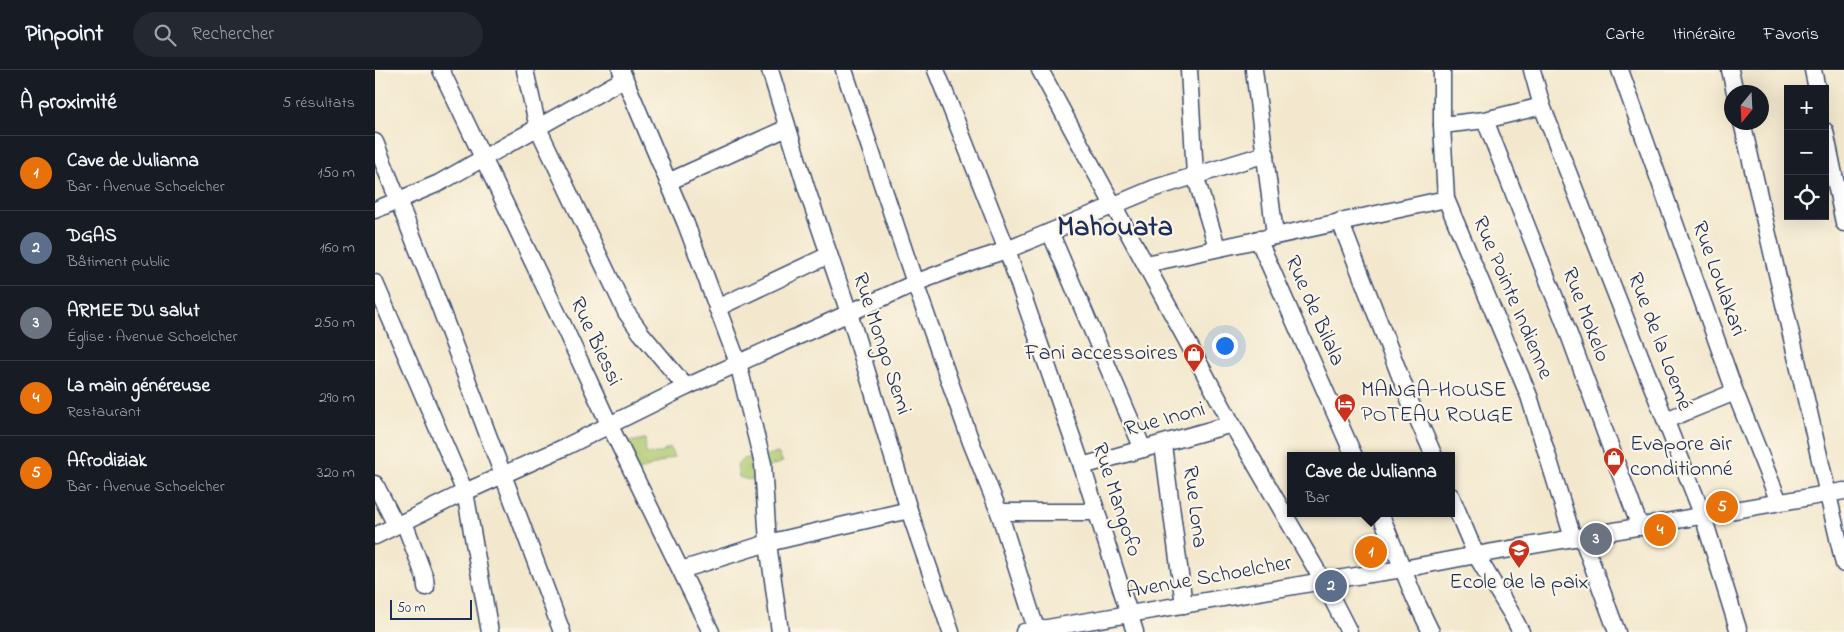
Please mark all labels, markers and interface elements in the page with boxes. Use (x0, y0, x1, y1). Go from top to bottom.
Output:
search box (133, 12, 483, 57)
text: Pinpoint (25, 17, 103, 52)
icon: search (151, 21, 179, 49)
text: Rechercher (191, 21, 274, 48)
text: Carte (1605, 22, 1645, 48)
text: Itinéraire (1673, 22, 1735, 48)
text: Favoris (1763, 22, 1819, 48)
north arrow (1724, 85, 1769, 130)
map controls (1784, 85, 1829, 220)
button: + (1784, 85, 1829, 130)
text: À proximité (20, 88, 117, 118)
text: 5 résultats (282, 91, 355, 115)
button: − (1784, 130, 1829, 175)
text: Cave de Julianna (67, 148, 199, 175)
text: 1 (33, 161, 39, 185)
text: 150 m (317, 161, 355, 185)
text: Bar · Avenue Schoelcher (67, 175, 225, 199)
button: locate (1784, 175, 1829, 220)
district label: Mahouata (1057, 208, 1173, 249)
street label: Rue Pointe Indienne (1463, 212, 1561, 385)
street label: Rue Loulakari (1682, 217, 1754, 341)
text: DGAS (67, 223, 117, 250)
text: 2 (32, 236, 40, 260)
text: 160 m (320, 236, 355, 260)
text: Bâtiment public (67, 250, 170, 274)
street label: Rue de Bilala (1275, 251, 1353, 371)
street label: Rue Mokelo (1552, 263, 1618, 367)
street label: Rue de la Loemé (1618, 268, 1700, 416)
street label: Rue Mongo Semi (842, 269, 919, 419)
street label: Rue Biessi (560, 292, 630, 392)
text: ARMEE DU salut (67, 298, 200, 325)
text: 3 (33, 311, 39, 335)
text: 250 m (315, 311, 355, 335)
text: Église · Avenue Schoelcher (67, 325, 237, 349)
your location (1212, 333, 1238, 359)
place label: Fani accessoires (1024, 338, 1178, 370)
shop icon: Fani accessoires (1182, 342, 1206, 373)
text: La main généreuse (67, 373, 210, 400)
place label: MANGA-HOUSE POTEAU ROUGE (1361, 375, 1514, 432)
text: 4 (33, 386, 39, 410)
text: 290 m (319, 386, 355, 410)
hotel icon: MANGA-HOUSE POTEAU ROUGE (1333, 392, 1357, 423)
street label: Rue Inoni (1121, 394, 1209, 446)
text: Restaurant (67, 400, 141, 424)
place label: Evapore air conditionné (1630, 429, 1733, 486)
street label: Rue Mangofo (1082, 439, 1149, 561)
shop icon: Evapore air conditionné (1602, 446, 1626, 477)
text: Afrodiziak (67, 448, 147, 475)
popup (1287, 452, 1455, 517)
text: Cave de Julianna (1305, 459, 1437, 486)
text: 5 (31, 461, 41, 485)
text: 320 m (317, 461, 355, 485)
street label: Rue Lona (1173, 464, 1215, 550)
text: Bar · Avenue Schoelcher (67, 475, 225, 499)
text: Bar (1305, 486, 1330, 510)
pin: 5 (1706, 488, 1738, 526)
pin: 4 (1644, 511, 1676, 549)
pin: 3 (1580, 520, 1612, 558)
pin: 1 (1355, 533, 1387, 571)
school or university icon: Ecole de la paix (1507, 538, 1531, 569)
street label: Avenue Schoelcher (1124, 548, 1294, 608)
pin: 2 (1315, 567, 1347, 605)
place label: Ecole de la paix (1449, 567, 1589, 599)
scale bar (390, 597, 473, 620)
text: 50 m (397, 598, 425, 619)

